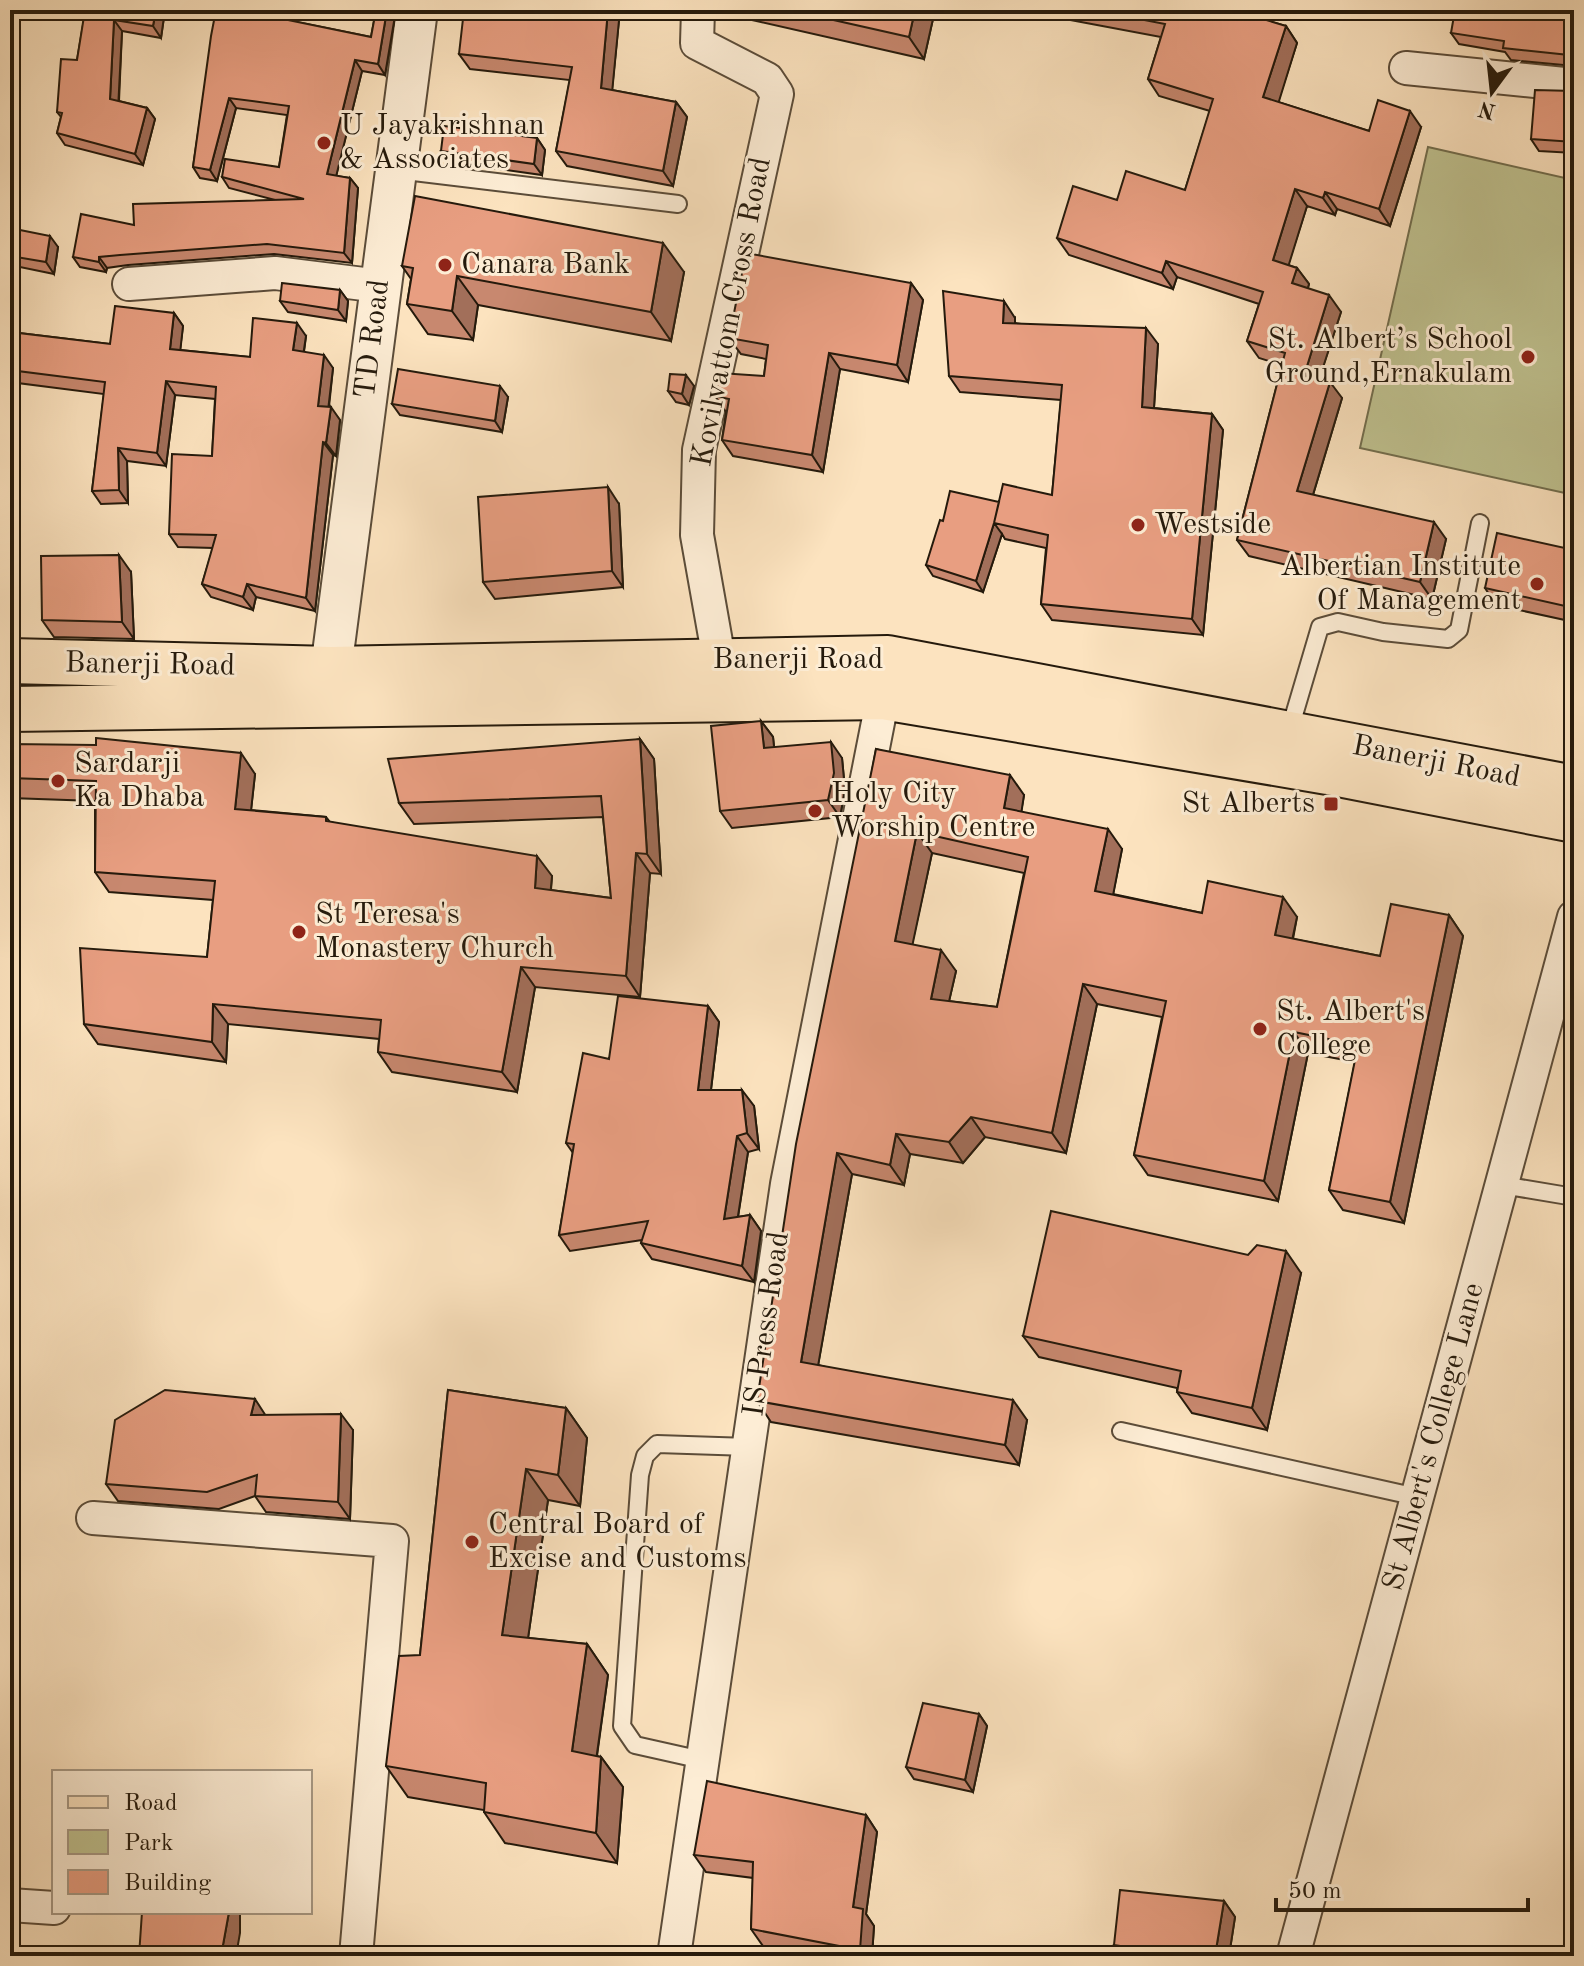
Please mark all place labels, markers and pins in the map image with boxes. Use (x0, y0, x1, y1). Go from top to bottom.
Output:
place label: U Jayakrishnan & Associates (340, 111, 545, 175)
marker: U Jayakrishnan & Associates (315, 134, 333, 152)
place label: Canara Bank (461, 250, 630, 280)
marker: Canara Bank (436, 256, 454, 274)
place label: St. Albert’s School Ground,Ernakulam (1265, 325, 1512, 389)
marker: St. Albert’s School Ground,Ernakulam (1519, 348, 1537, 366)
place label: Westside (1154, 510, 1271, 540)
marker: Westside (1129, 516, 1147, 534)
place label: Albertian Institute Of Management (1280, 552, 1521, 616)
marker: Albertian Institute Of Management (1528, 575, 1546, 593)
place label: Sardarji Ka Dhaba (74, 749, 205, 813)
marker: Sardarji Ka Dhaba (49, 772, 67, 790)
place label: Holy City Worship Centre (831, 779, 1035, 843)
place label: St Alberts (1182, 789, 1315, 819)
marker: St Alberts (1322, 795, 1340, 813)
marker: Holy City Worship Centre (806, 802, 824, 820)
place label: St Teresa's Monastery Church (315, 900, 554, 964)
marker: St Teresa's Monastery Church (290, 923, 308, 941)
place label: St. Albert's College (1276, 997, 1425, 1061)
marker: St. Albert's College (1251, 1020, 1269, 1038)
place label: Central Board of Excise and Customs (488, 1510, 746, 1574)
marker: Central Board of Excise and Customs (463, 1533, 481, 1551)

